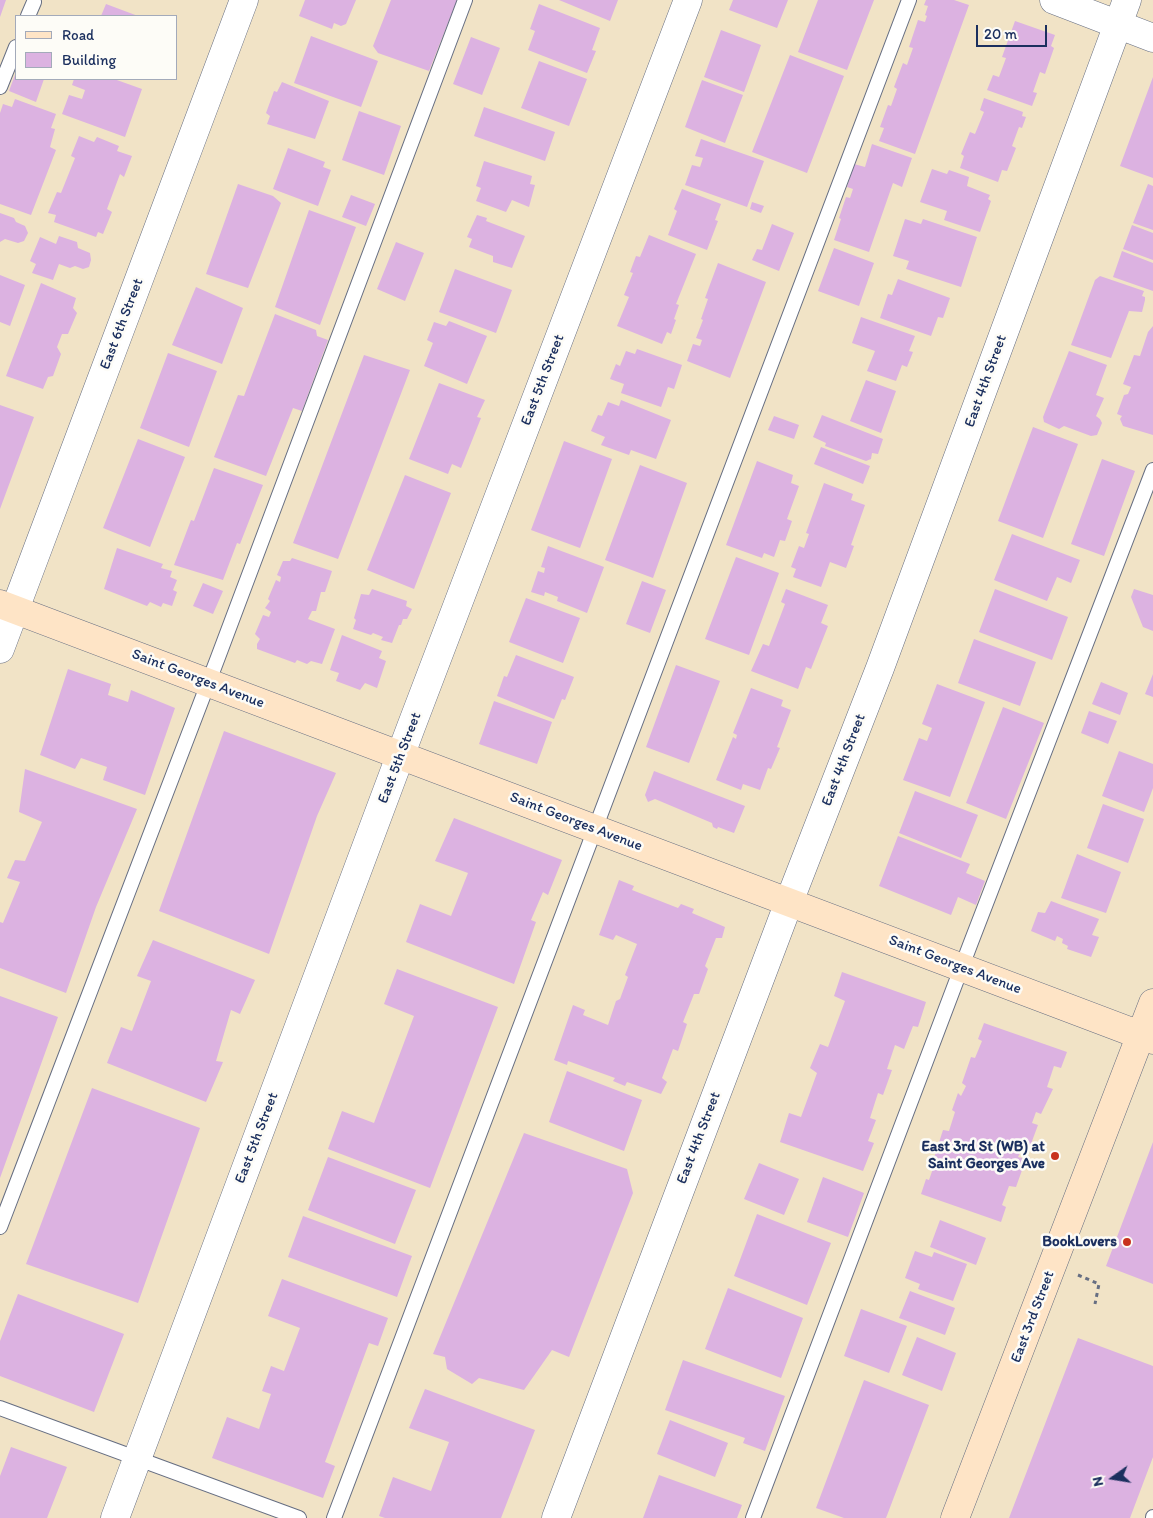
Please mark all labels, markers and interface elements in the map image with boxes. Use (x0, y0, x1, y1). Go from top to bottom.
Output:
legend (15, 15, 178, 80)
scale bar (978, 15, 1049, 47)
text: 20 m (984, 25, 1017, 43)
text: Road (62, 26, 94, 44)
text: Building (62, 51, 116, 69)
street label: East 6th Street (96, 276, 148, 372)
street label: East 5th Street (517, 332, 569, 428)
street label: East 4th Street (961, 332, 1011, 430)
street label: Saint Georges Avenue (129, 645, 267, 713)
street label: East 5th Street (374, 710, 426, 806)
street label: East 4th Street (818, 711, 870, 809)
street label: Saint Georges Avenue (507, 788, 645, 856)
street label: Saint Georges Avenue (886, 931, 1024, 999)
street label: East 4th Street (673, 1089, 725, 1187)
street label: East 5th Street (231, 1090, 283, 1186)
place label: East 3rd St (WB) at Saint Georges Ave (921, 1138, 1045, 1173)
marker: East 3rd St (WB) at Saint Georges Ave (1049, 1150, 1061, 1162)
place label: BookLovers (1042, 1233, 1117, 1251)
marker: BookLovers (1121, 1236, 1133, 1248)
street label: East 3rd Street (1007, 1269, 1059, 1365)
north arrow (1088, 1453, 1138, 1503)
text: N (1089, 1475, 1107, 1488)

